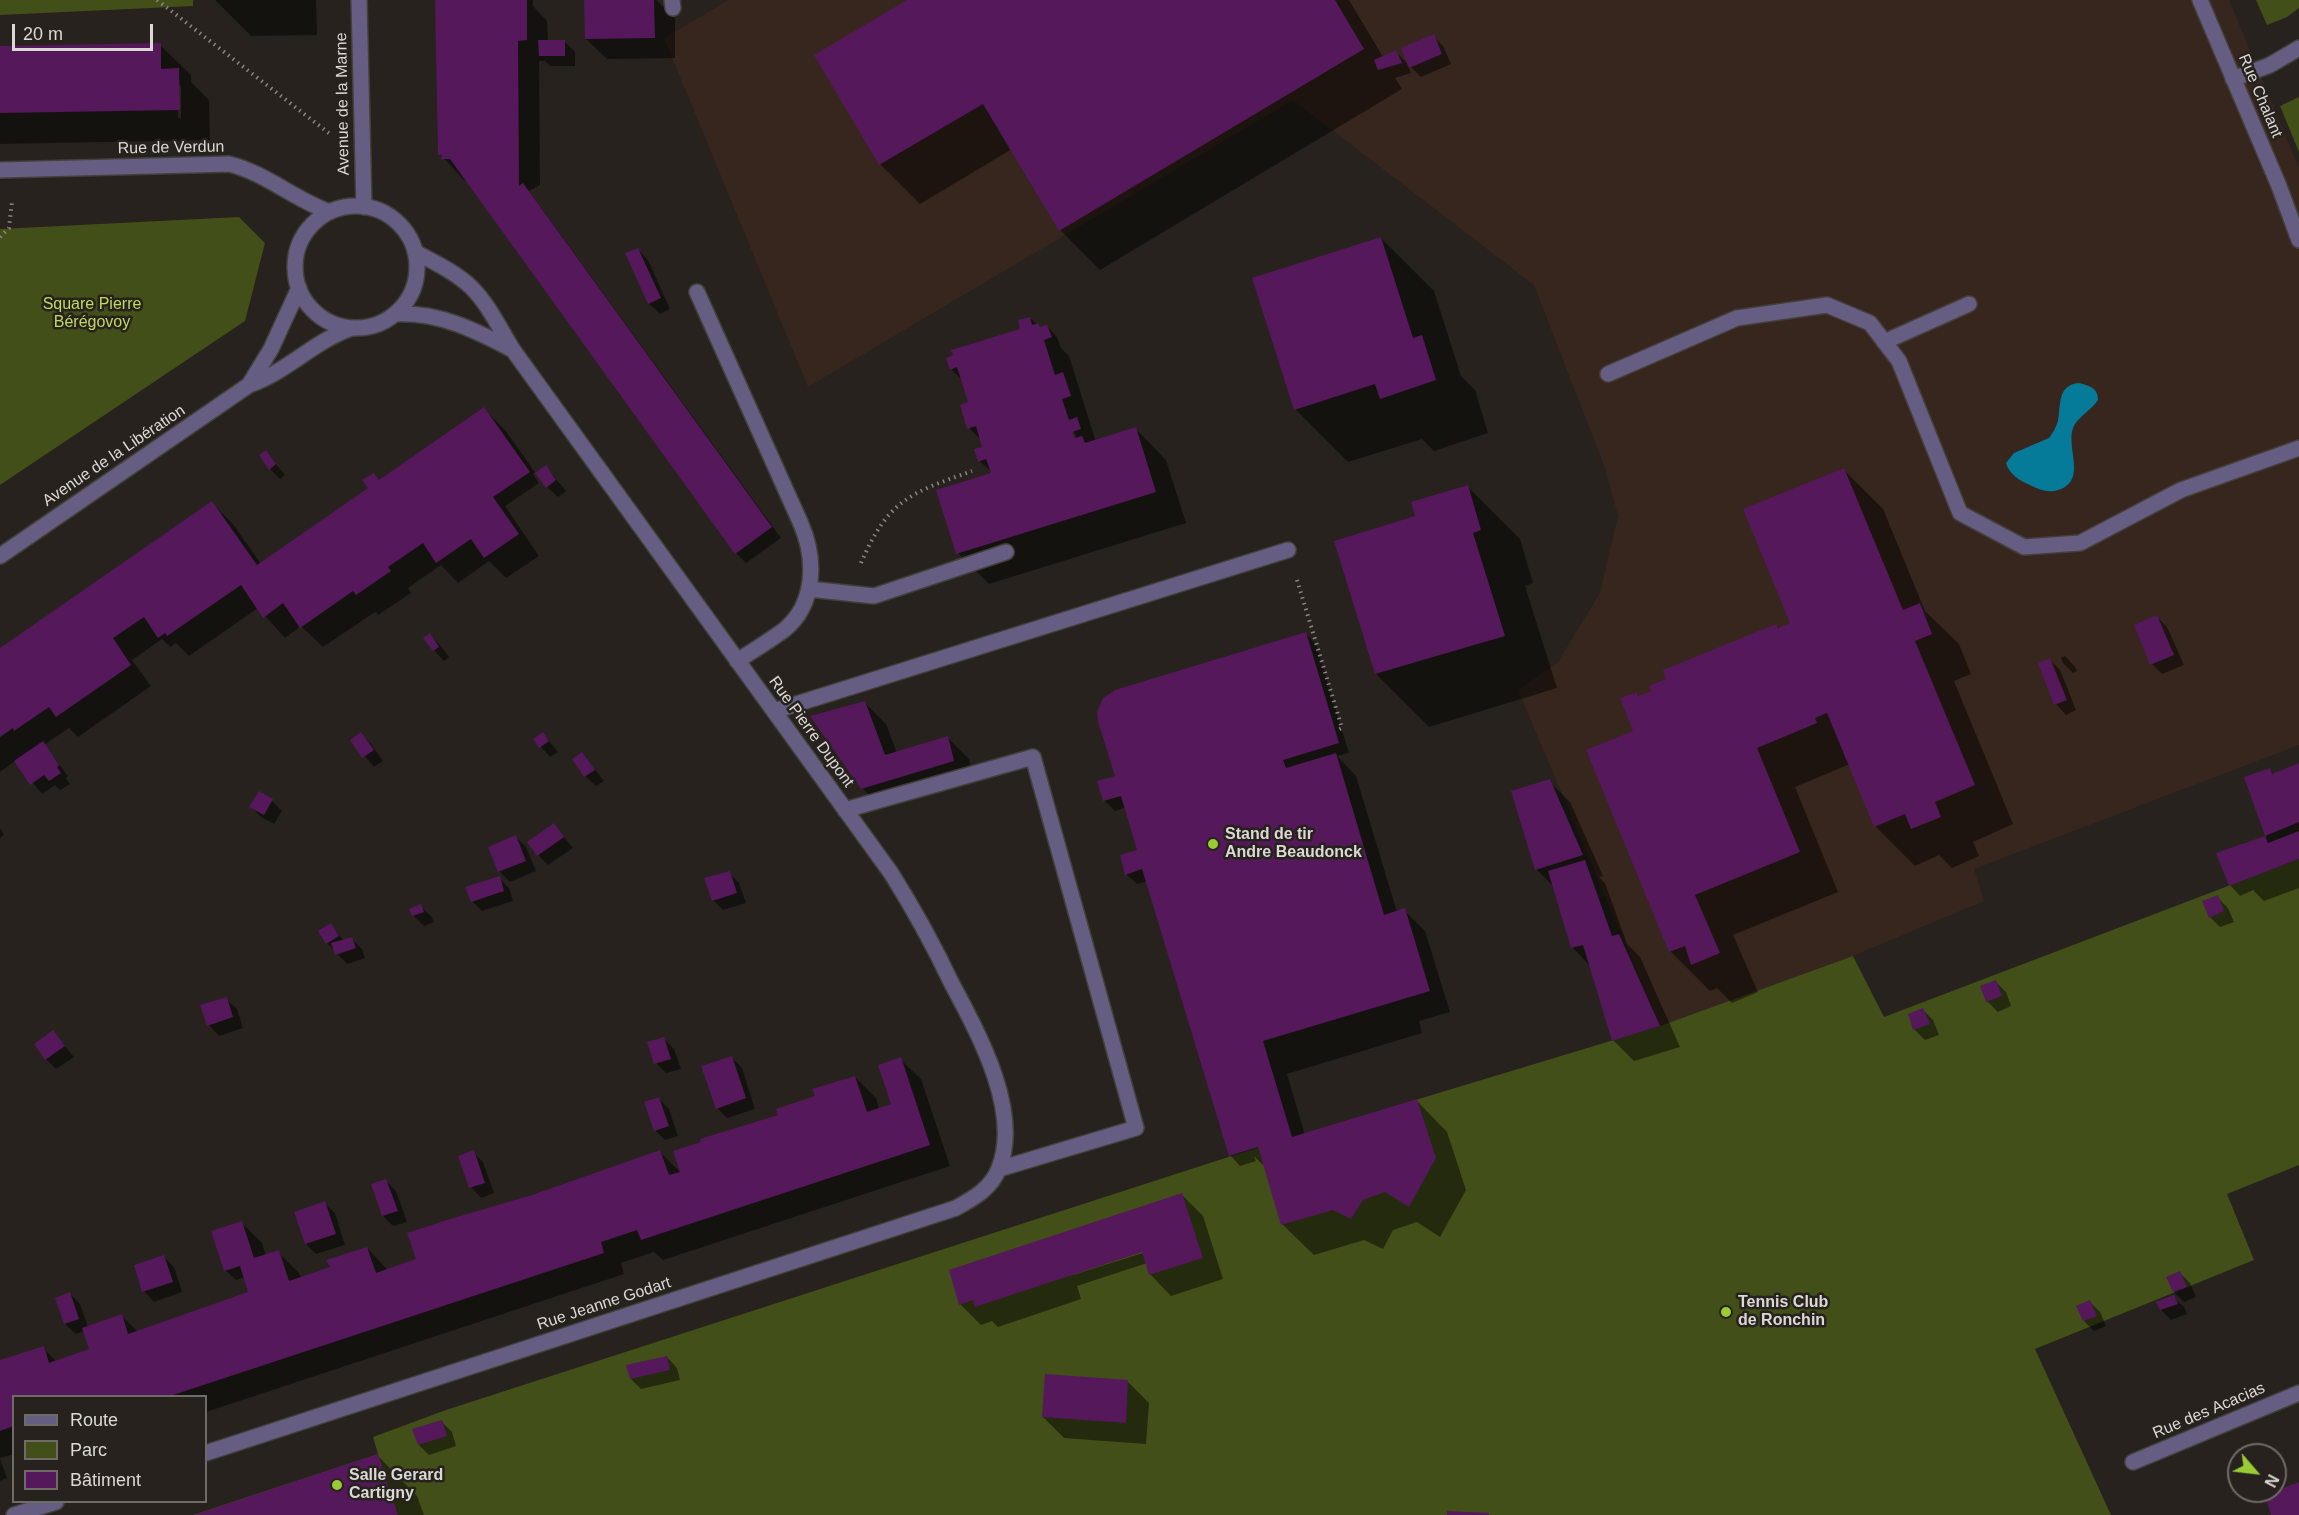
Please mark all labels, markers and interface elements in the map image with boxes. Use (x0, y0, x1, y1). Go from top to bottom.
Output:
scale bar (15, 12, 156, 50)
text: 20 m (23, 24, 63, 44)
street label: Avenue de la Marne (332, 32, 354, 176)
street label: Rue Chalant (2234, 51, 2286, 141)
street label: Rue de Verdun (117, 137, 225, 159)
park label: Square Pierre Bérégovoy (43, 295, 141, 333)
street label: Avenue de la Libération (39, 401, 189, 511)
street label: Rue Pierre Dupont (764, 673, 858, 791)
place label: Stand de tir Andre Beaudonck (1225, 825, 1362, 863)
marker: Stand de tir Andre Beaudonck (1206, 837, 1220, 851)
street label: Rue Jeanne Godart (535, 1273, 673, 1335)
place label: Tennis Club de Ronchin (1738, 1293, 1828, 1331)
marker: Tennis Club de Ronchin (1719, 1305, 1733, 1319)
street label: Rue des Acacias (2150, 1379, 2268, 1443)
legend (12, 1395, 207, 1503)
text: Route (70, 1410, 118, 1430)
text: Parc (70, 1440, 107, 1460)
north arrow (2227, 1443, 2287, 1503)
place label: Salle Gerard Cartigny (349, 1466, 443, 1504)
text: Bâtiment (70, 1470, 141, 1490)
text: N (2261, 1472, 2282, 1490)
marker: Salle Gerard Cartigny (330, 1478, 344, 1492)

